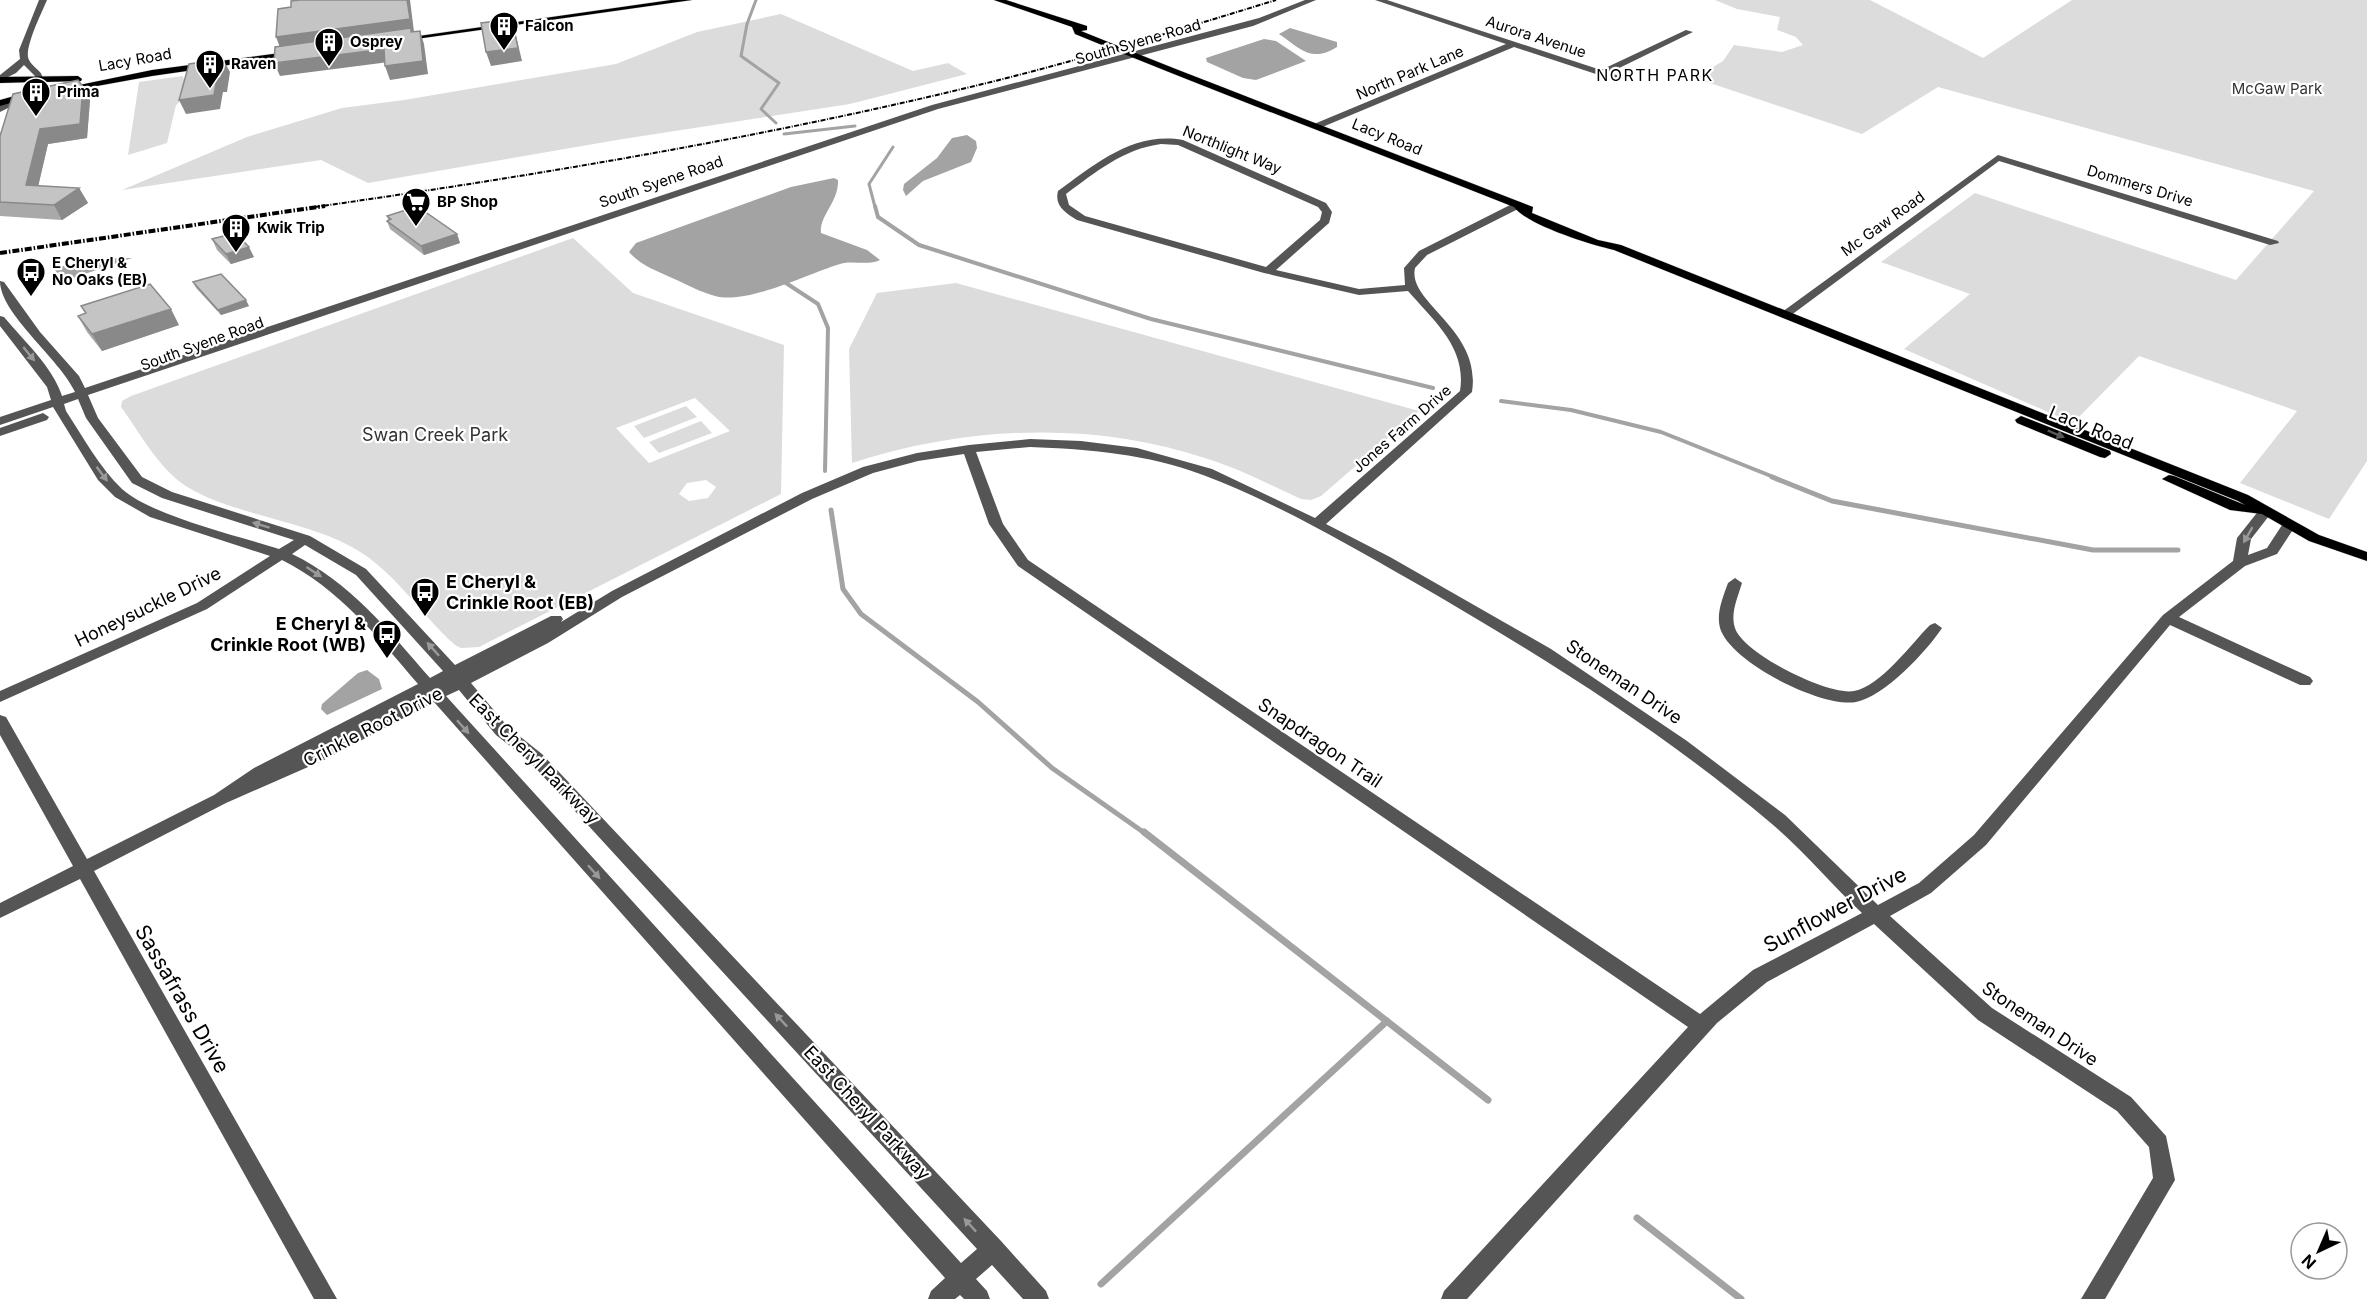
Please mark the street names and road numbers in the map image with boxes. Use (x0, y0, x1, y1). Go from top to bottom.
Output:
street label: Aurora Avenue (1483, 11, 1589, 62)
street label: South Syene Road (1073, 14, 1203, 69)
street label: North Park Lane (1353, 41, 1466, 104)
street label: Lacy Road (97, 44, 173, 75)
street label: Lacy Road (1349, 114, 1425, 159)
street label: Northlight Way (1180, 121, 1285, 178)
street label: South Syene Road (596, 151, 725, 212)
street label: Dommers Drive (2085, 160, 2195, 211)
street label: Mc Gaw Road (1837, 187, 1928, 260)
street label: South Syene Road (137, 312, 266, 375)
street label: Jones Farm Drive (1348, 381, 1455, 477)
street label: Lacy Road (2046, 401, 2136, 454)
street label: Honeysuckle Drive (71, 562, 224, 651)
street label: Stoneman Drive (1562, 635, 1686, 728)
street label: Crinkle Root Drive (300, 682, 446, 771)
street label: East Cheryl Parkway (465, 689, 604, 828)
street label: Snapdragon Trail (1254, 693, 1386, 792)
street label: Sunflower Drive (1759, 861, 1911, 958)
street label: Sassafrass Drive (130, 920, 235, 1077)
street label: Stoneman Drive (1978, 977, 2102, 1070)
street label: East Cheryl Parkway (800, 1041, 935, 1184)

